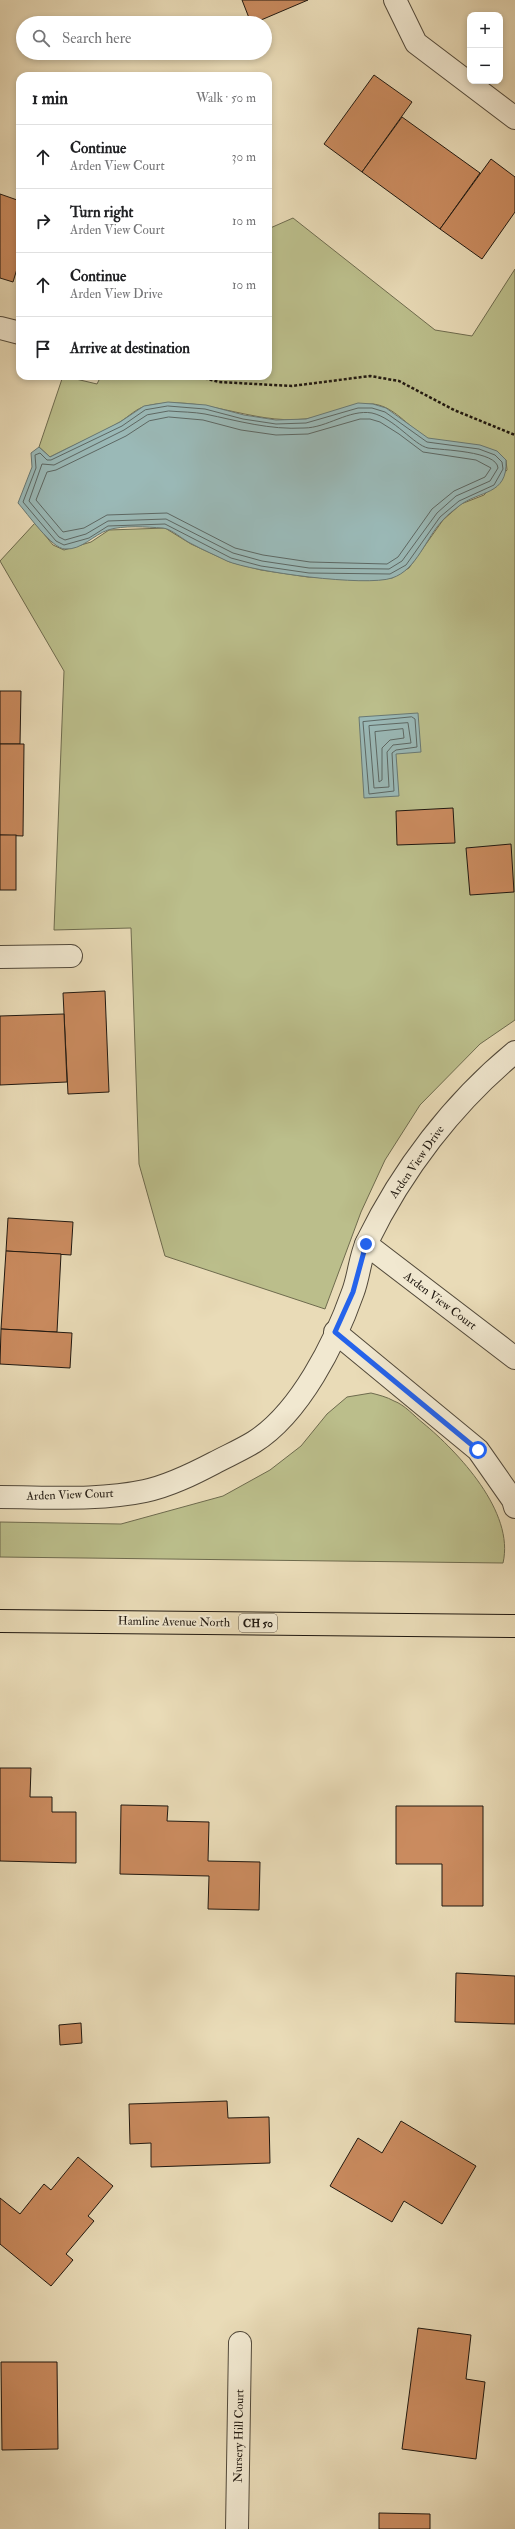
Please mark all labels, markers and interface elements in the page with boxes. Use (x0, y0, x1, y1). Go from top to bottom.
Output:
map controls (467, 12, 503, 84)
button: + (467, 12, 503, 48)
search box (16, 16, 272, 60)
icon: search (30, 27, 52, 49)
text: Search here (62, 29, 131, 48)
button: − (467, 48, 503, 84)
text: 1 min (32, 88, 68, 109)
text: Walk · 50 m (196, 90, 256, 106)
text: Continue (70, 139, 126, 158)
icon: ahead (32, 146, 54, 168)
text: 30 m (232, 149, 256, 165)
text: Arden View Court (70, 158, 165, 174)
text: Turn right (70, 203, 133, 222)
icon: right (32, 210, 54, 232)
text: 10 m (232, 213, 256, 229)
text: Arden View Court (70, 222, 165, 238)
text: Continue (70, 267, 126, 286)
icon: ahead (32, 274, 54, 296)
text: 10 m (232, 277, 256, 293)
text: Arden View Drive (70, 286, 163, 302)
icon: arrive (32, 338, 54, 360)
text: Arrive at destination (70, 339, 190, 358)
street label: Arden View Drive (386, 1123, 448, 1202)
route end (357, 1235, 375, 1253)
street label: Arden View Court (400, 1268, 479, 1333)
route start (469, 1441, 487, 1459)
street label: Arden View Court (25, 1486, 114, 1504)
street label: Hamline Avenue North (118, 1614, 231, 1630)
road number: CH 50 (239, 1614, 277, 1632)
street label: Nursery Hill Court (231, 2389, 247, 2483)

